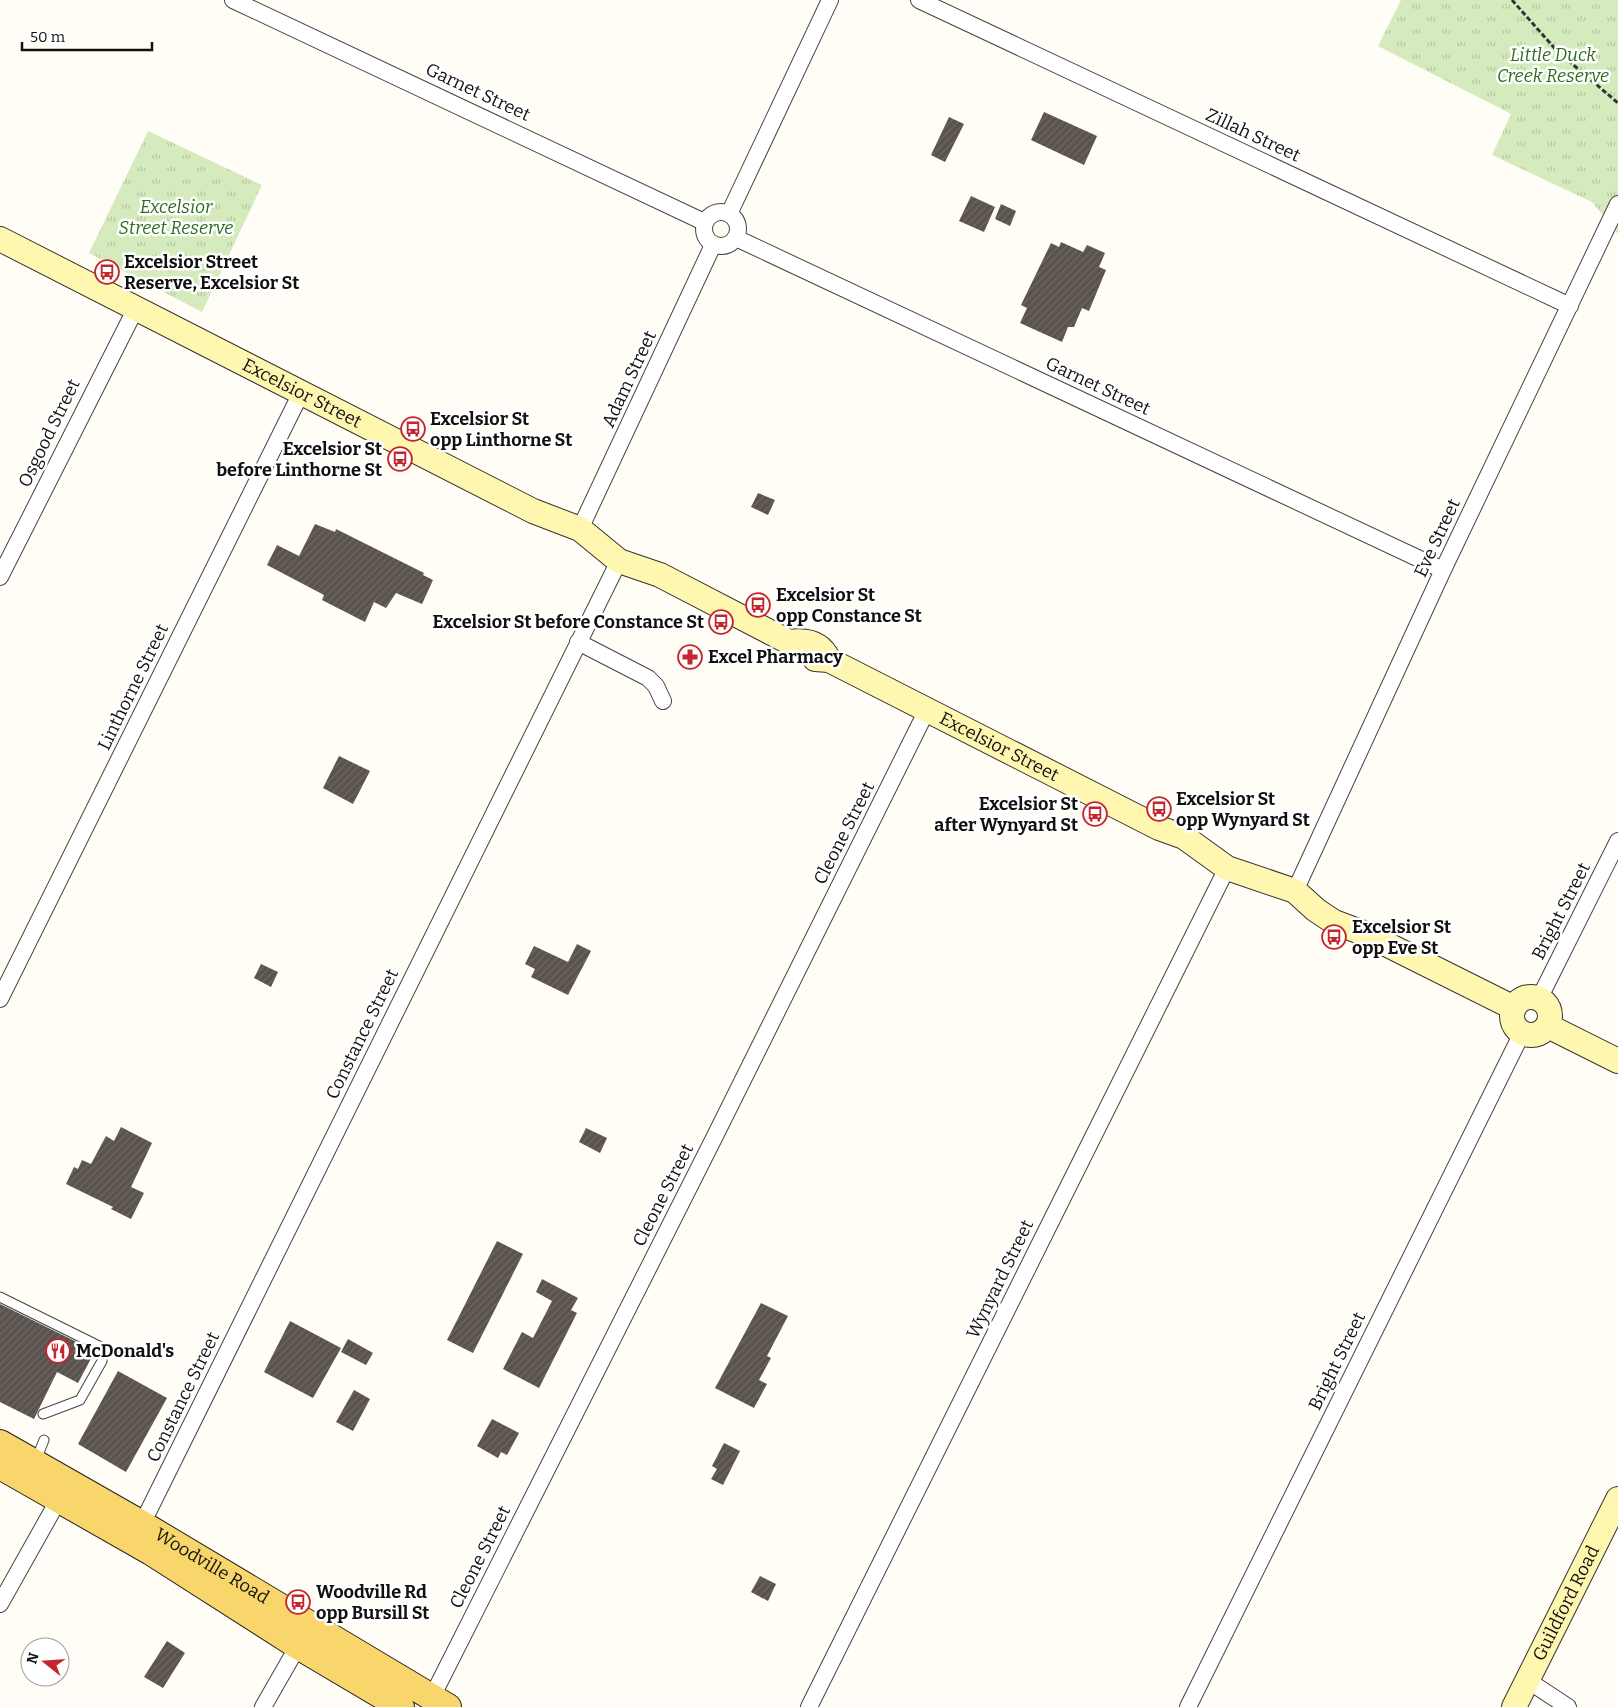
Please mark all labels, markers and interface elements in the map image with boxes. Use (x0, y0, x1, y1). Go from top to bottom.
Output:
scale bar (22, 20, 152, 52)
text: 50 m (30, 28, 66, 46)
park label: Little Duck Creek Reserve (1497, 44, 1609, 87)
street label: Garnet Street (422, 58, 534, 126)
street label: Zillah Street (1202, 104, 1304, 167)
park label: Excelsior Street Reserve (119, 196, 233, 239)
place label: Excelsior Street Reserve, Excelsior St (124, 251, 299, 294)
bus stop icon: Excelsior Street Reserve, Excelsior St (94, 259, 120, 285)
street label: Adam Street (597, 327, 661, 431)
street label: Garnet Street (1042, 352, 1154, 420)
street label: Excelsior Street (239, 354, 366, 433)
street label: Osgood Street (13, 375, 85, 491)
place label: Excelsior St opp Linthorne St (430, 408, 572, 451)
bus stop icon: Excelsior St opp Linthorne St (400, 416, 426, 442)
place label: Excelsior St before Linthorne St (216, 438, 382, 481)
bus stop icon: Excelsior St before Linthorne St (387, 446, 413, 472)
street label: Eve Street (1409, 495, 1465, 581)
place label: Excelsior St opp Constance St (776, 584, 922, 627)
bus stop icon: Excelsior St opp Constance St (745, 592, 771, 618)
bus stop icon: Excelsior St before Constance St (708, 609, 734, 635)
place label: Excelsior St before Constance St (432, 611, 704, 633)
street label: Linthorne Street (93, 620, 173, 754)
pharmacy icon: Excel Pharmacy (677, 644, 703, 670)
place label: Excel Pharmacy (708, 646, 844, 668)
street label: Excelsior Street (936, 707, 1063, 786)
street label: Cleone Street (809, 778, 879, 888)
place label: Excelsior St opp Wynyard St (1176, 788, 1310, 831)
place label: Excelsior St after Wynyard St (934, 793, 1078, 836)
bus stop icon: Excelsior St opp Wynyard St (1146, 796, 1172, 822)
bus stop icon: Excelsior St after Wynyard St (1082, 801, 1108, 827)
street label: Bright Street (1527, 858, 1595, 963)
place label: Excelsior St opp Eve St (1352, 916, 1451, 959)
bus stop icon: Excelsior St opp Eve St (1321, 924, 1347, 950)
street label: Constance Street (321, 965, 403, 1103)
street label: Cleone Street (628, 1140, 698, 1250)
street label: Wynyard Street (962, 1216, 1038, 1342)
street label: Bright Street (1304, 1308, 1370, 1414)
street label: Constance Street (142, 1328, 224, 1466)
restaurant icon: McDonald's (45, 1338, 71, 1364)
place label: McDonald's (76, 1340, 174, 1362)
street label: Cleone Street (445, 1502, 515, 1612)
street label: Woodville Road (151, 1523, 273, 1609)
street label: Guildford Road (1528, 1542, 1604, 1665)
place label: Woodville Rd opp Bursill St (316, 1581, 429, 1624)
bus stop icon: Woodville Rd opp Bursill St (285, 1589, 311, 1615)
north arrow (20, 1637, 70, 1687)
text: N (23, 1651, 43, 1666)

